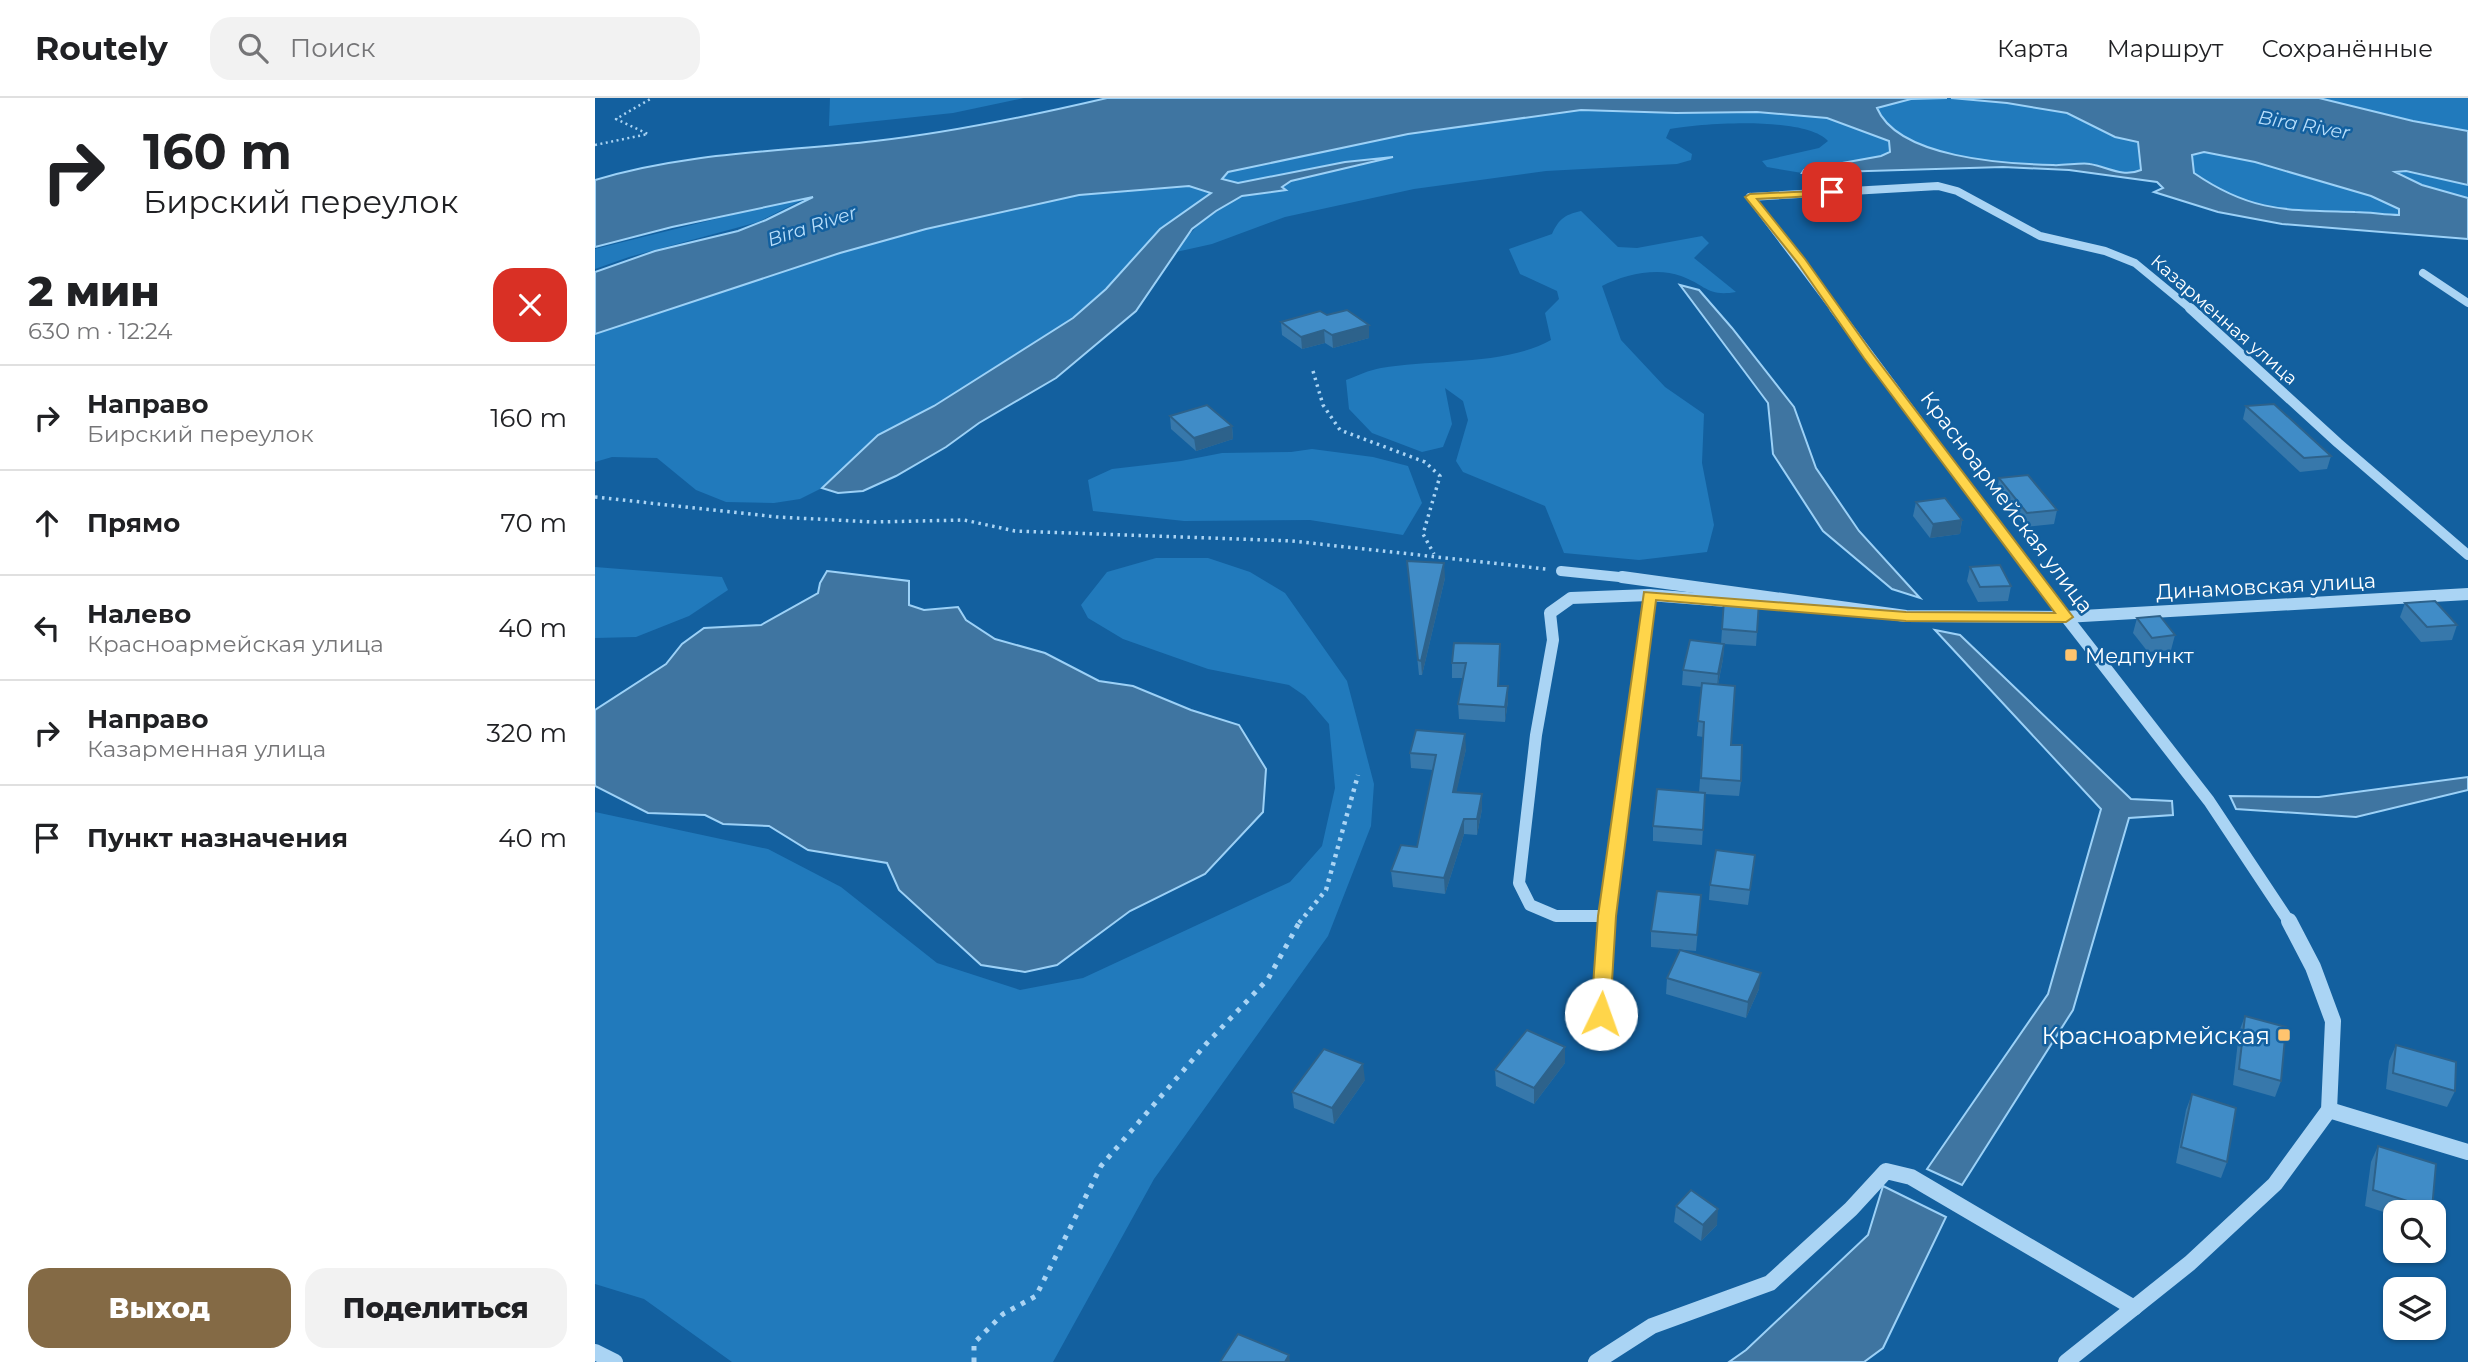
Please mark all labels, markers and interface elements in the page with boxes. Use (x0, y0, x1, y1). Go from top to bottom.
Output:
search box (210, 17, 700, 80)
text: Routely (35, 28, 168, 68)
icon: search (234, 29, 272, 67)
text: Поиск (290, 32, 375, 64)
text: Карта (1997, 34, 2069, 63)
text: Маршрут (2107, 34, 2223, 63)
text: Сохранённые (2261, 34, 2433, 63)
water label: Bira River (2256, 106, 2352, 144)
text: 160 m (143, 122, 292, 181)
icon: right (28, 126, 119, 217)
pin (1802, 162, 1862, 222)
icon: arrive (1813, 173, 1851, 211)
text: Бирский переулок (143, 182, 458, 221)
water label: Bira River (764, 201, 860, 251)
street label: Казарменная улица (2146, 250, 2302, 390)
text: 2 мин (28, 265, 160, 317)
button: close (493, 268, 567, 342)
text: 630 m · 12:24 (28, 317, 172, 345)
street label: Красноармейская улица (1915, 386, 2099, 618)
text: Направо (87, 388, 208, 420)
icon: right (28, 399, 66, 437)
text: 160 m (490, 402, 567, 434)
text: Бирский переулок (87, 420, 314, 448)
icon: ahead (28, 504, 66, 542)
text: Прямо (87, 507, 180, 539)
text: 70 m (501, 507, 567, 539)
street label: Динамовская улица (2155, 568, 2377, 604)
text: Налево (87, 598, 191, 630)
icon: left (28, 609, 66, 647)
text: 40 m (498, 612, 567, 644)
text: Красноармейская улица (87, 630, 384, 658)
place label: Медпункт (2085, 643, 2194, 668)
marker: Медпункт (2063, 647, 2079, 663)
text: Направо (87, 703, 208, 735)
icon: right (28, 714, 66, 752)
text: 320 m (486, 717, 567, 749)
text: Казарменная улица (87, 735, 326, 763)
icon: arrive (28, 819, 66, 857)
text: Пункт назначения (87, 822, 348, 854)
text: 40 m (498, 822, 567, 854)
position arrow (1564, 977, 1638, 1051)
place label: Красноармейская (2042, 1021, 2270, 1050)
marker: Красноармейская (2276, 1027, 2292, 1043)
map controls (2383, 1200, 2446, 1340)
button: search (2383, 1200, 2446, 1263)
button: Выход (28, 1268, 291, 1348)
button: Поделиться (305, 1268, 567, 1348)
button: layers (2383, 1277, 2446, 1340)

